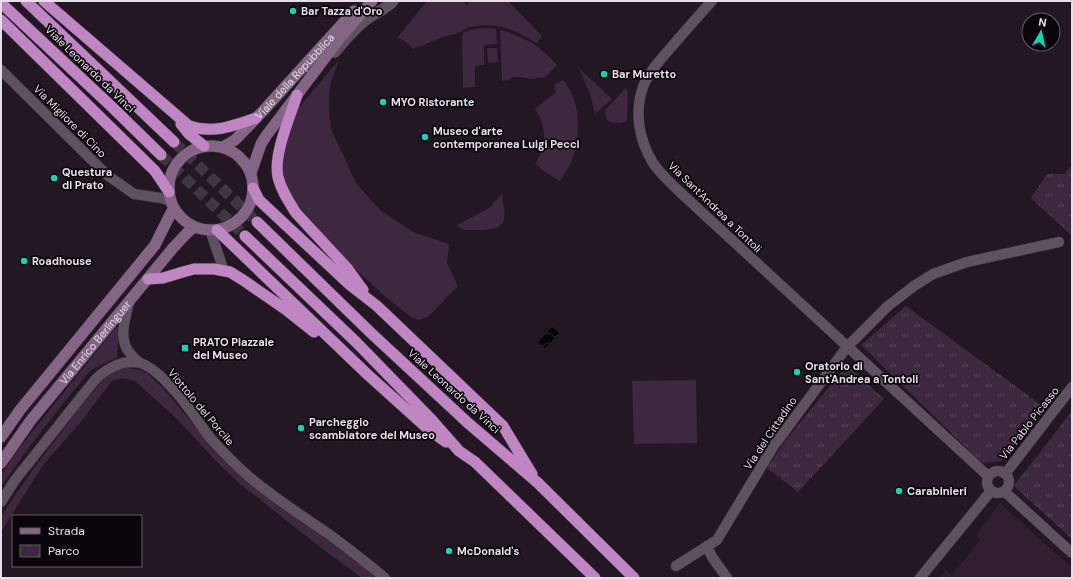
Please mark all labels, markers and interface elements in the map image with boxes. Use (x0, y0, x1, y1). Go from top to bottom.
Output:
place label: Bar Tazza d'Oro (301, 4, 383, 18)
marker: Bar Tazza d'Oro (288, 6, 298, 16)
north arrow (1021, 12, 1061, 52)
text: N (1038, 15, 1048, 30)
street label: Viale Leonardo da Vinci (42, 22, 138, 116)
street label: Viale della Repubblica (252, 30, 337, 122)
place label: Bar Muretto (612, 67, 676, 81)
marker: Bar Muretto (599, 69, 609, 79)
street label: Via Migliore di Cino (31, 82, 109, 160)
place label: MYO Ristorante (391, 95, 475, 109)
marker: MYO Ristorante (378, 97, 388, 107)
place label: Museo d'arte contemporanea Luigi Pecci (433, 124, 580, 151)
marker: Museo d'arte contemporanea Luigi Pecci (420, 132, 430, 142)
street label: Via Sant'Andrea a Tontoli (665, 158, 765, 256)
place label: Questura di Prato (62, 165, 112, 192)
marker: Questura di Prato (49, 173, 59, 183)
place label: Roadhouse (32, 254, 92, 268)
marker: Roadhouse (19, 256, 29, 266)
street label: Via Enrico Berlinguer (56, 297, 134, 387)
place label: PRATO Piazzale del Museo (193, 335, 275, 362)
marker: PRATO Piazzale del Museo (180, 343, 190, 353)
street label: Viale Leonardo da Vinci (405, 346, 503, 436)
place label: Oratorio di Sant'Andrea a Tontoli (805, 359, 918, 386)
street label: Viottolo del Porcile (165, 366, 237, 448)
marker: Oratorio di Sant'Andrea a Tontoli (792, 367, 802, 377)
street label: Via Pablo Picasso (996, 384, 1062, 462)
street label: Via del Cittadino (740, 394, 800, 472)
place label: Parcheggio scambiatore del Museo (309, 415, 435, 442)
marker: Parcheggio scambiatore del Museo (296, 423, 306, 433)
place label: Carabinieri (907, 484, 967, 498)
marker: Carabinieri (894, 486, 904, 496)
legend (12, 515, 142, 567)
text: Strada (48, 523, 85, 539)
text: Parco (48, 543, 79, 559)
place label: McDonald's (457, 544, 519, 558)
marker: McDonald's (444, 546, 454, 556)

